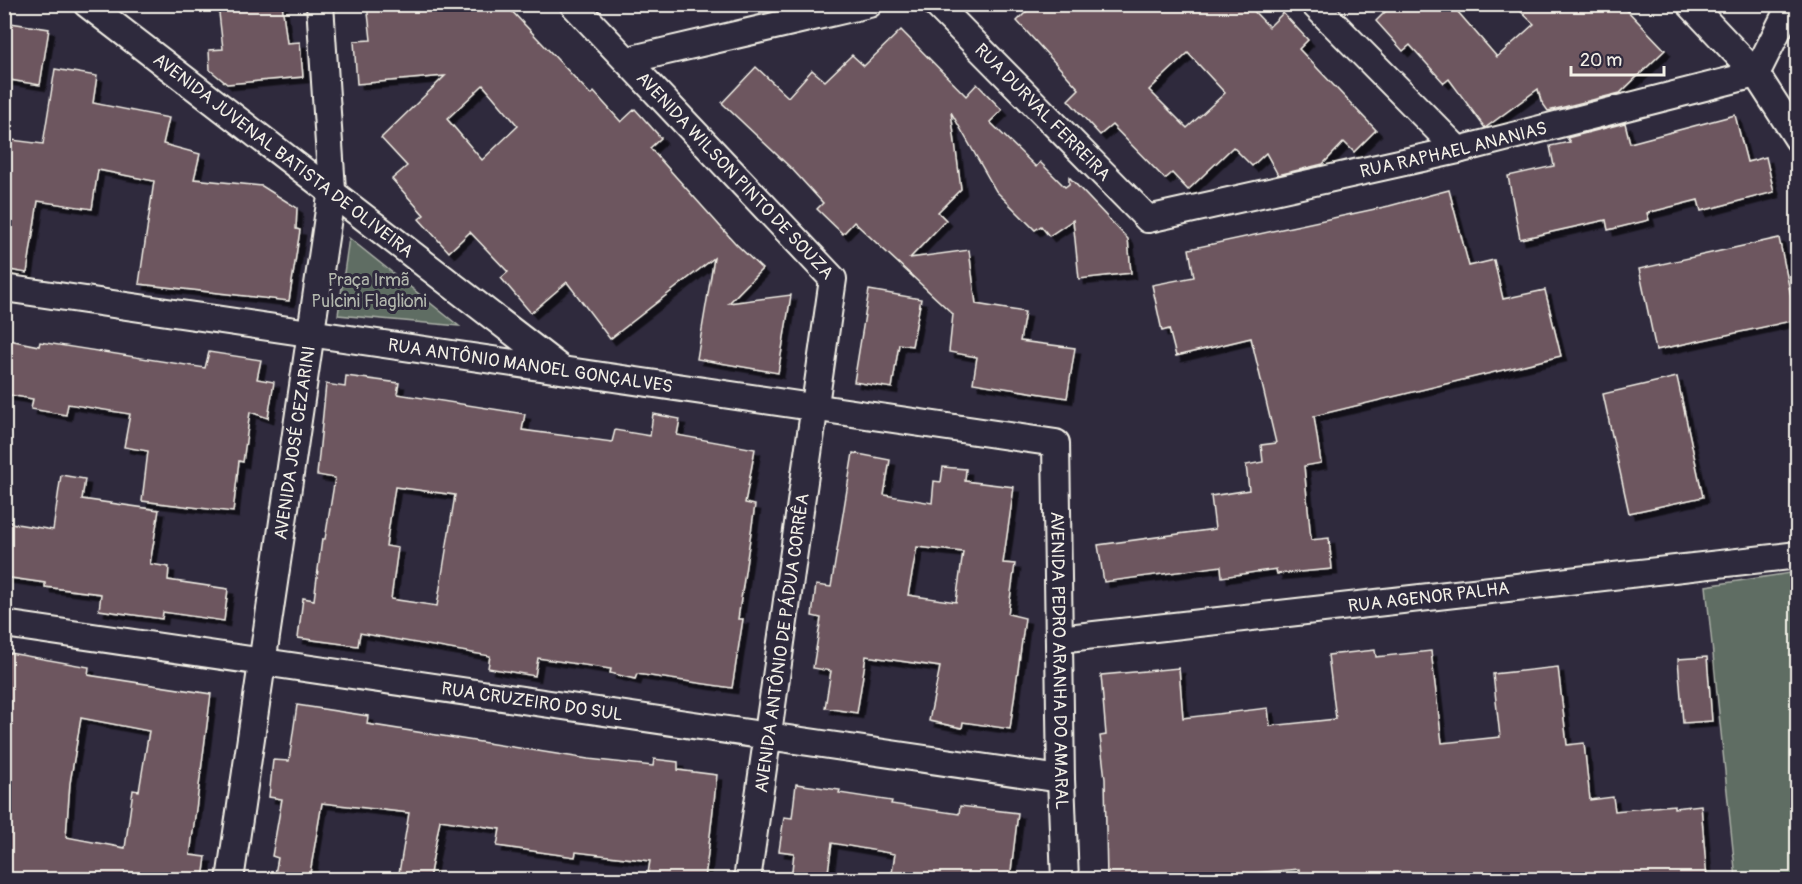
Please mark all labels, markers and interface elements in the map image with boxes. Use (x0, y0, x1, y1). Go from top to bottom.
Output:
street label: RUA DURVAL FERREIRA (969, 39, 1116, 187)
scale bar (1571, 39, 1664, 77)
street label: AVENIDA JUVENAL BATISTA DE OLIVEIRA (148, 48, 418, 263)
text: 20 m (1580, 49, 1622, 72)
street label: AVENIDA WILSON PINTO DE SOUZA (631, 67, 839, 285)
street label: RUA RAPHAEL ANANIAS (1358, 117, 1549, 184)
park label: Praça Irmã Pulcini Flaglioni (311, 269, 427, 313)
street label: RUA ANTÔNIO MANOEL GONÇALVES (386, 334, 674, 398)
street label: AVENIDA JOSÉ CEZARINI (269, 344, 321, 541)
street label: AVENIDA ANTÔNIO DE PÁDUA CORRÊA (750, 491, 815, 794)
street label: AVENIDA PEDRO ARANHA DO AMARAL (1045, 511, 1073, 810)
street label: RUA AGENOR PALHA (1347, 577, 1511, 618)
street label: RUA CRUZEIRO DO SUL (440, 677, 625, 727)

